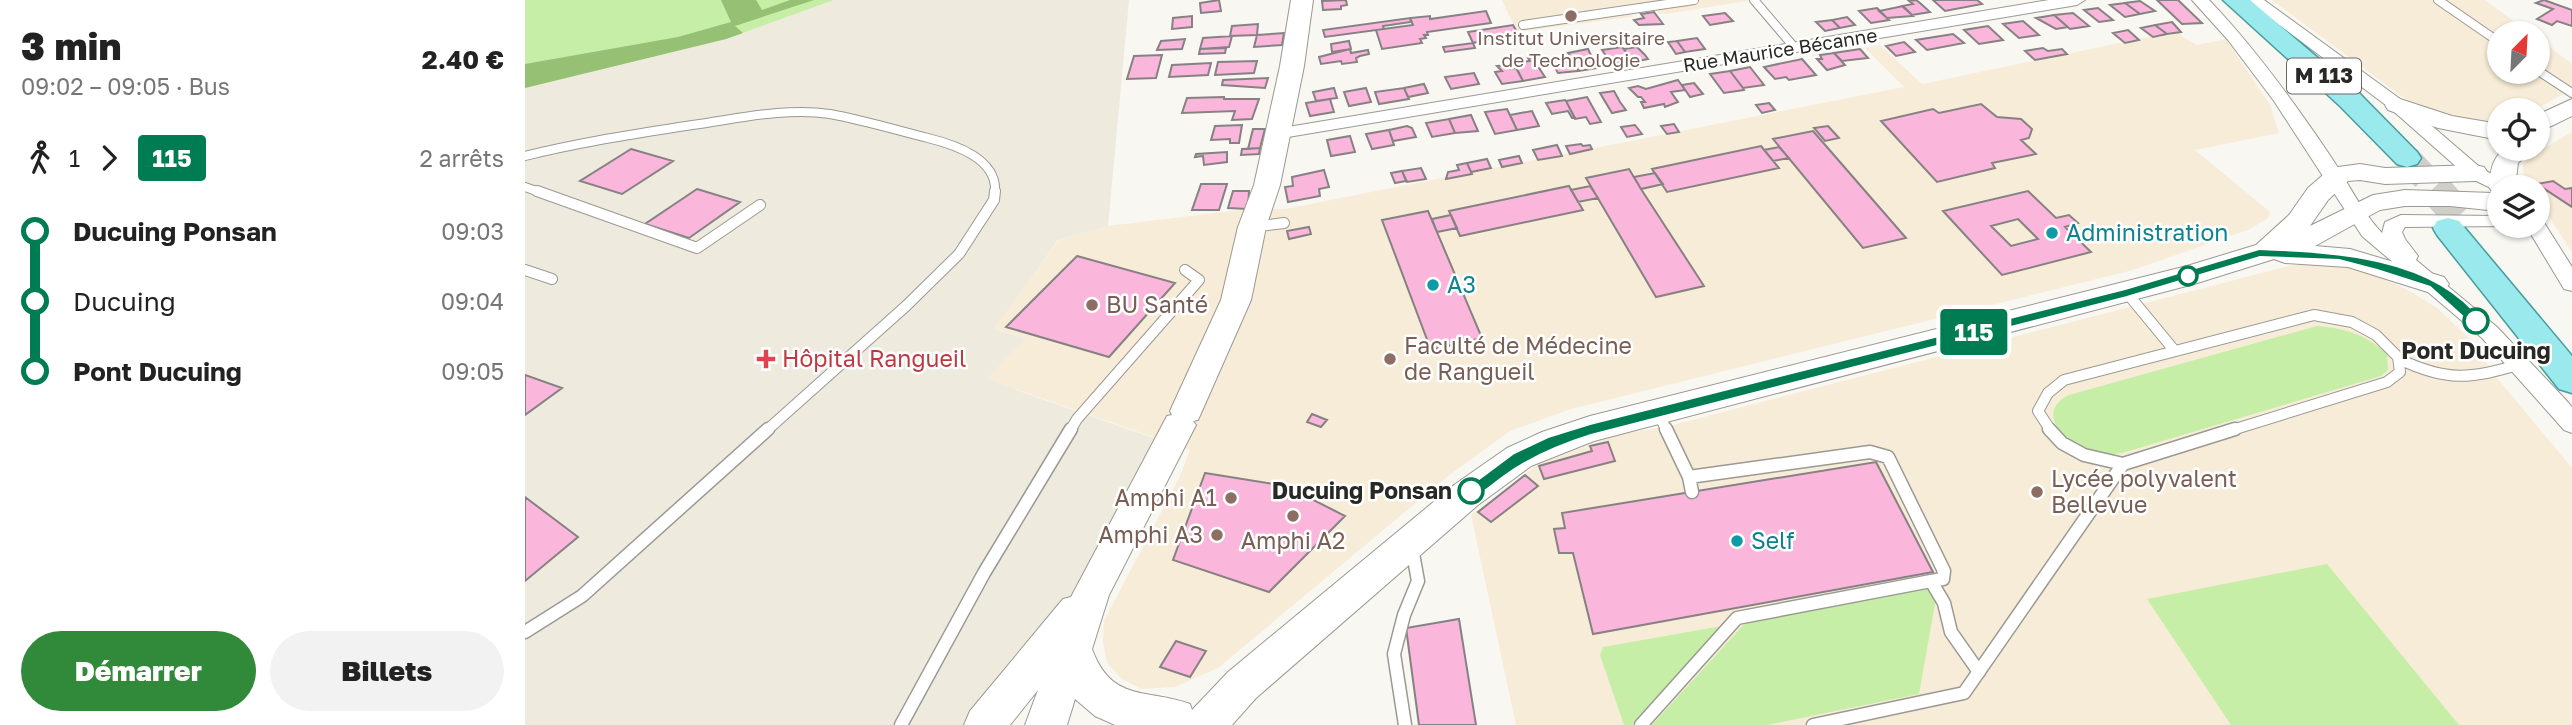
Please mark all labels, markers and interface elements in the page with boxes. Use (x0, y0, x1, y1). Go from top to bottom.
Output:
marker: Institut Universitaire de Technologie (1563, 8, 1579, 24)
north arrow (2487, 21, 2550, 84)
map controls (2487, 21, 2550, 238)
text: 3 min (21, 23, 121, 68)
street label: Rue Maurice Bécanne (1681, 23, 1879, 76)
place label: Institut Universitaire de Technologie (1477, 26, 1665, 71)
text: 2.40 € (422, 44, 504, 75)
road number: M 113 (2287, 58, 2361, 94)
text: 09:02 – 09:05 · Bus (21, 72, 230, 100)
button: locate (2487, 98, 2550, 161)
icon: walk (21, 139, 59, 177)
icon: forward (90, 139, 128, 177)
text: 115 (152, 143, 192, 172)
text: 1 (69, 144, 80, 172)
text: 2 arrêts (419, 144, 504, 172)
button: layers (2487, 175, 2550, 238)
text: Ducuing Ponsan (73, 216, 277, 247)
text: 09:03 (441, 217, 504, 245)
place label: Administration (2066, 218, 2228, 246)
marker: Administration (2044, 225, 2060, 241)
unlabelled marker (2178, 266, 2198, 286)
place label: A3 (1447, 270, 1476, 298)
marker: A3 (1425, 277, 1441, 293)
text: Ducuing (73, 286, 176, 317)
text: 09:04 (441, 287, 504, 315)
place label: BU Santé (1106, 290, 1208, 318)
marker: BU Santé (1084, 297, 1100, 313)
marker: Pont Ducuing (2463, 308, 2489, 334)
line badge: 115 (1934, 309, 2014, 355)
text: 115 (1954, 317, 1994, 346)
place label: Faculté de Médecine de Rangueil (1404, 331, 1632, 385)
place label: Pont Ducuing (2401, 336, 2551, 364)
place label: Hôpital Rangueil (782, 344, 966, 372)
marker: Hôpital Rangueil (756, 349, 776, 369)
marker: Faculté de Médecine de Rangueil (1382, 351, 1398, 367)
text: Pont Ducuing (73, 356, 242, 387)
text: 09:05 (441, 357, 504, 385)
place label: Lycée polyvalent Bellevue (2051, 464, 2237, 518)
place label: Ducuing Ponsan (1272, 476, 1452, 504)
marker: Ducuing Ponsan (1458, 478, 1484, 504)
place label: Amphi A1 (1114, 483, 1217, 511)
marker: Lycée polyvalent Bellevue (2029, 484, 2045, 500)
marker: Amphi A1 (1223, 490, 1239, 506)
marker: Amphi A2 (1285, 508, 1301, 524)
place label: Amphi A3 (1098, 520, 1203, 548)
place label: Amphi A2 (1241, 526, 1345, 554)
place label: Self (1751, 526, 1794, 554)
marker: Amphi A3 (1209, 527, 1225, 543)
marker: Self (1729, 533, 1745, 549)
button: Démarrer (21, 631, 256, 711)
button: Billets (270, 631, 504, 711)

